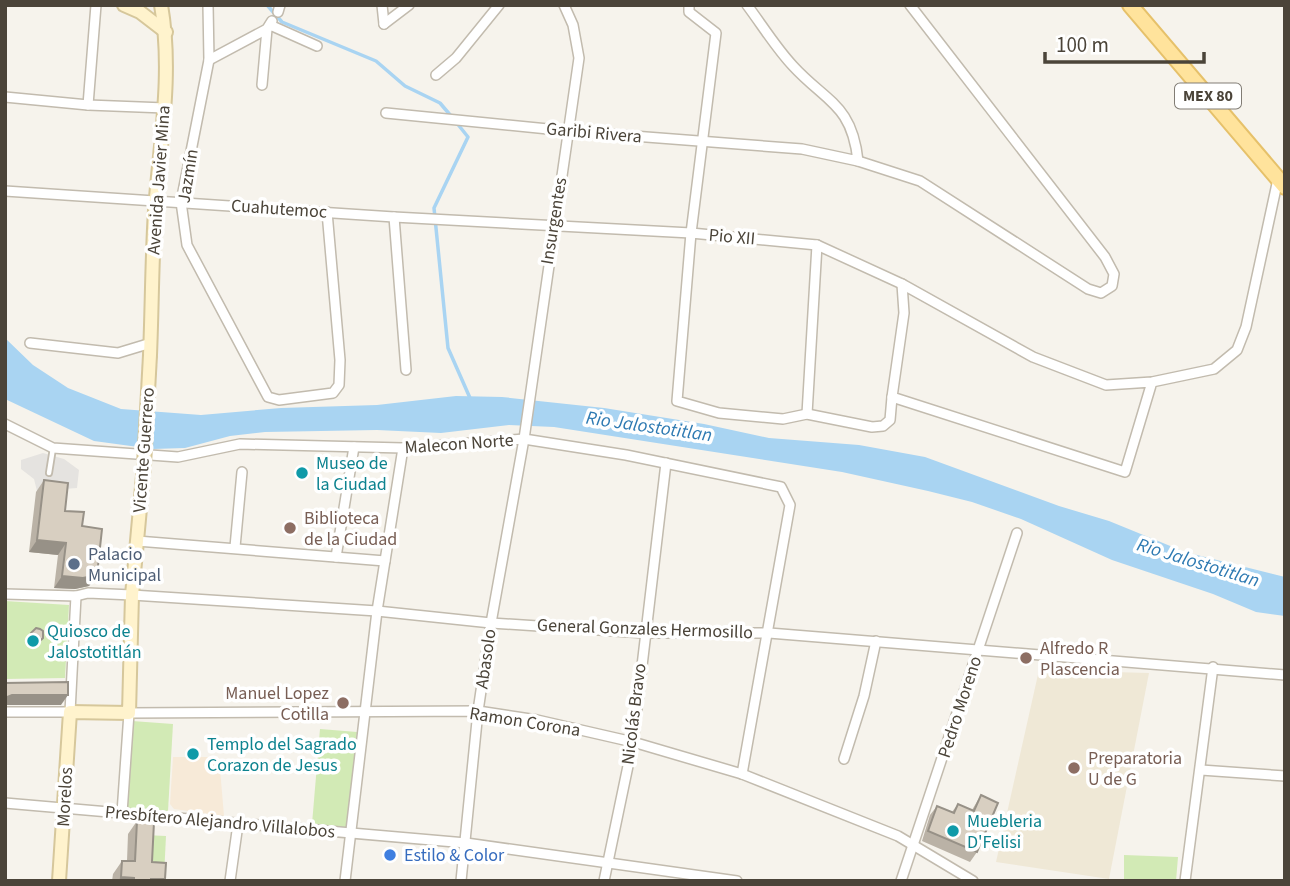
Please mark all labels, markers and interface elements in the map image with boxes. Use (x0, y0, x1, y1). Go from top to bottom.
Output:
scale bar (1045, 21, 1204, 65)
text: 100 m (1056, 30, 1109, 60)
road number: MEX 80 (1175, 83, 1241, 108)
street label: Avenida Javier Mina (141, 105, 177, 255)
street label: Garibi Rivera (545, 116, 643, 150)
street label: Jazmín (171, 147, 205, 205)
street label: Insurgentes (535, 176, 573, 266)
street label: Cuahutemoc (230, 193, 328, 225)
street label: Pio XII (708, 223, 756, 251)
street label: Vicente Guerrero (127, 386, 161, 514)
water label: Rio Jalostotitlan (584, 405, 714, 449)
street label: Malecon Norte (404, 428, 514, 460)
place label: Museo de la Ciudad (316, 451, 388, 497)
marker: Museo de la Ciudad (294, 465, 310, 481)
place label: Biblioteca de la Ciudad (304, 506, 397, 552)
marker: Biblioteca de la Ciudad (282, 520, 298, 536)
water label: Rio Jalostotitlan (1133, 532, 1263, 594)
place label: Palacio Municipal (88, 542, 161, 588)
marker: Palacio Municipal (66, 556, 82, 572)
street label: General Gonzales Hermosillo (537, 613, 753, 645)
place label: Quiosco de Jalostotitlán (47, 619, 142, 665)
street label: Abasolo (469, 627, 503, 691)
marker: Quiosco de Jalostotitlán (25, 633, 41, 649)
place label: Alfredo R Plascencia (1040, 636, 1120, 682)
marker: Alfredo R Plascencia (1018, 650, 1034, 666)
street label: Pedro Moreno (932, 653, 988, 761)
street label: Nicolás Bravo (615, 662, 653, 766)
place label: Manuel Lopez Cotilla (225, 681, 329, 727)
marker: Manuel Lopez Cotilla (335, 695, 351, 711)
street label: Ramon Corona (468, 701, 582, 743)
place label: Templo del Sagrado Corazon de Jesus (207, 732, 357, 778)
marker: Templo del Sagrado Corazon de Jesus (185, 746, 201, 762)
place label: Preparatoria U de G (1088, 746, 1182, 792)
marker: Preparatoria U de G (1066, 760, 1082, 776)
street label: Morelos (51, 767, 79, 827)
street label: Presbítero Alejandro Villalobos (104, 799, 336, 845)
place label: Muebleria D'Felisi (967, 809, 1042, 855)
marker: Muebleria D'Felisi (945, 823, 961, 839)
place label: Estilo & Color (404, 843, 505, 868)
marker: Estilo & Color (382, 847, 398, 863)

